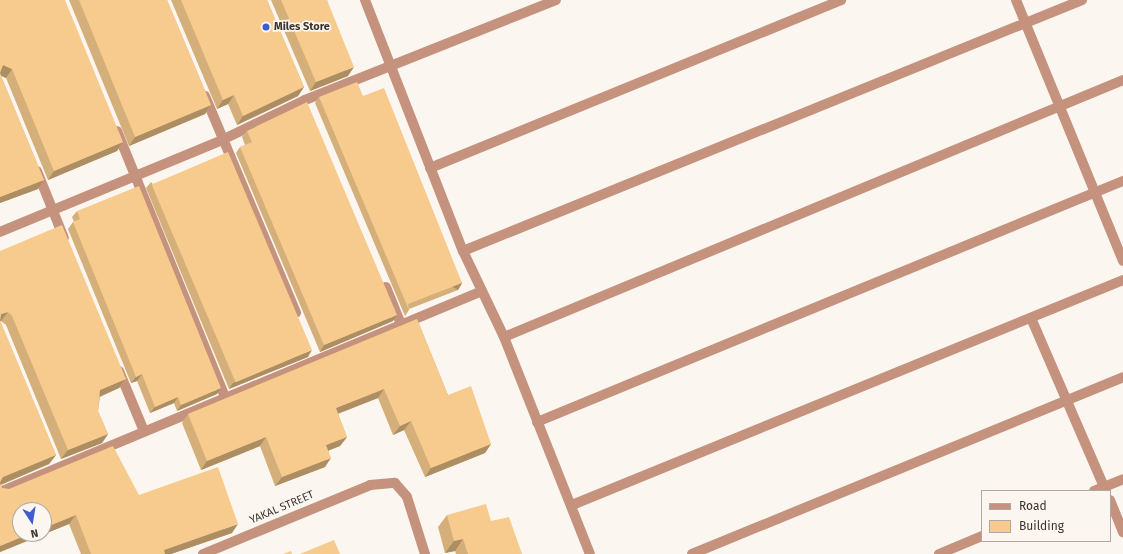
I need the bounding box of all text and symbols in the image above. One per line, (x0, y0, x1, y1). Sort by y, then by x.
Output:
place label: Miles Store (274, 20, 330, 34)
marker: Miles Store (261, 22, 271, 32)
street label: YAKAL STREET (248, 489, 316, 527)
legend (981, 490, 1111, 542)
text: Road (1019, 499, 1047, 513)
north arrow (12, 502, 52, 542)
text: Building (1019, 519, 1064, 533)
text: N (29, 526, 39, 540)

